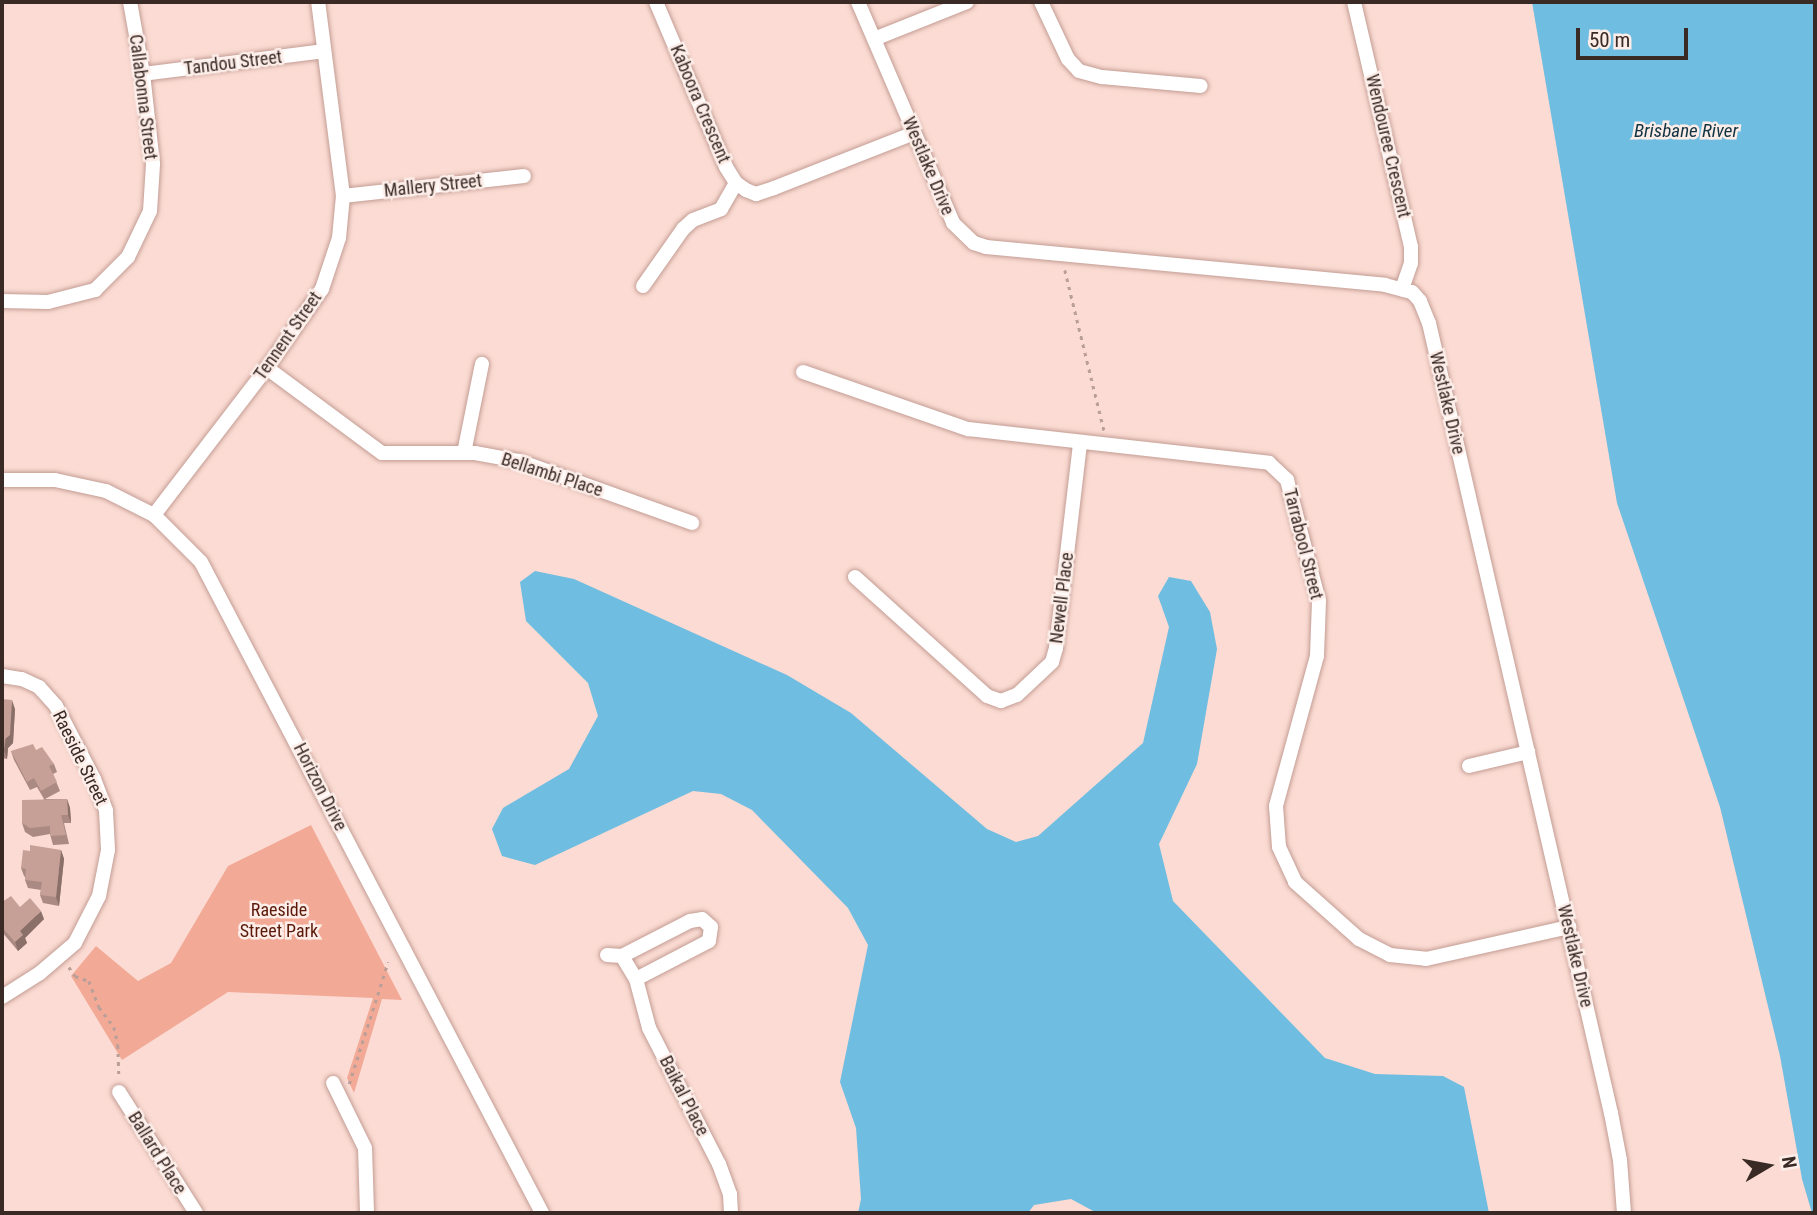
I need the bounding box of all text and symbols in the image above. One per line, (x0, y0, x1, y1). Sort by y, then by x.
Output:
scale bar (1579, 14, 1691, 58)
text: 50 m (1589, 28, 1630, 52)
street label: Callabonna Street (125, 33, 161, 161)
street label: Kaboora Crescent (665, 42, 735, 166)
street label: Tandou Street (183, 46, 283, 80)
street label: Wendouree Crescent (1361, 72, 1415, 220)
street label: Westlake Drive (898, 114, 958, 218)
water label: Brisbane River (1634, 120, 1738, 142)
street label: Mallery Street (383, 170, 483, 202)
street label: Tennent Street (250, 288, 326, 384)
street label: Westlake Drive (1425, 350, 1469, 456)
street label: Bellambi Place (499, 448, 605, 502)
street label: Tarrabool Street (1279, 486, 1327, 602)
street label: Newell Place (1046, 551, 1078, 645)
street label: Raeside Street (48, 707, 112, 809)
street label: Horizon Drive (289, 740, 351, 834)
park label: Raeside Street Park (240, 900, 318, 942)
street label: Westlake Drive (1553, 903, 1597, 1009)
street label: Baikal Place (655, 1052, 713, 1140)
street label: Ballard Place (123, 1108, 191, 1198)
north arrow (1733, 1131, 1803, 1201)
text: N (1777, 1155, 1802, 1170)

